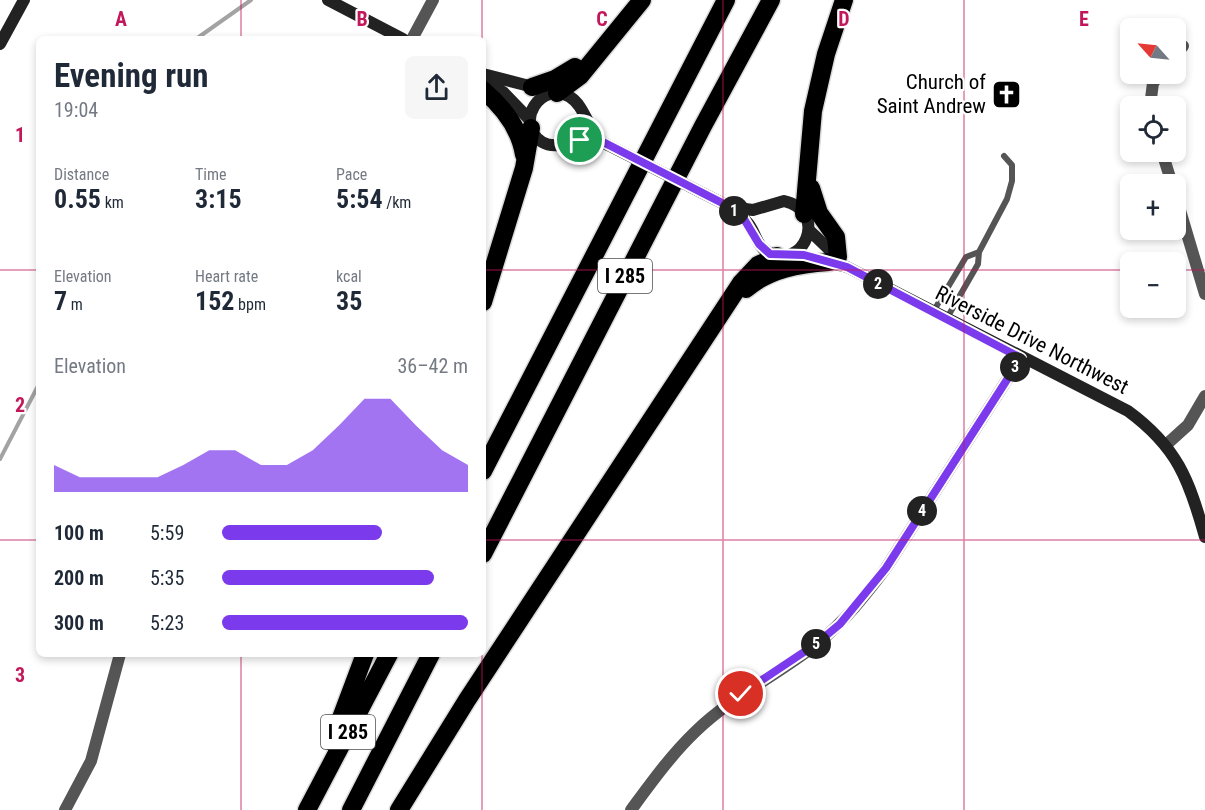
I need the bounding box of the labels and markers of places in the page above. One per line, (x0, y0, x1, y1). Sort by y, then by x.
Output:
place label: Church of Saint Andrew (877, 70, 986, 118)
church icon: Church of Saint Andrew (991, 78, 1023, 110)
pin (554, 114, 605, 165)
pin: 1 (719, 196, 749, 226)
pin: 2 (863, 269, 893, 299)
pin: 3 (1000, 352, 1030, 382)
pin: 4 (907, 496, 937, 526)
pin: 5 (801, 629, 831, 659)
pin (715, 668, 766, 719)

